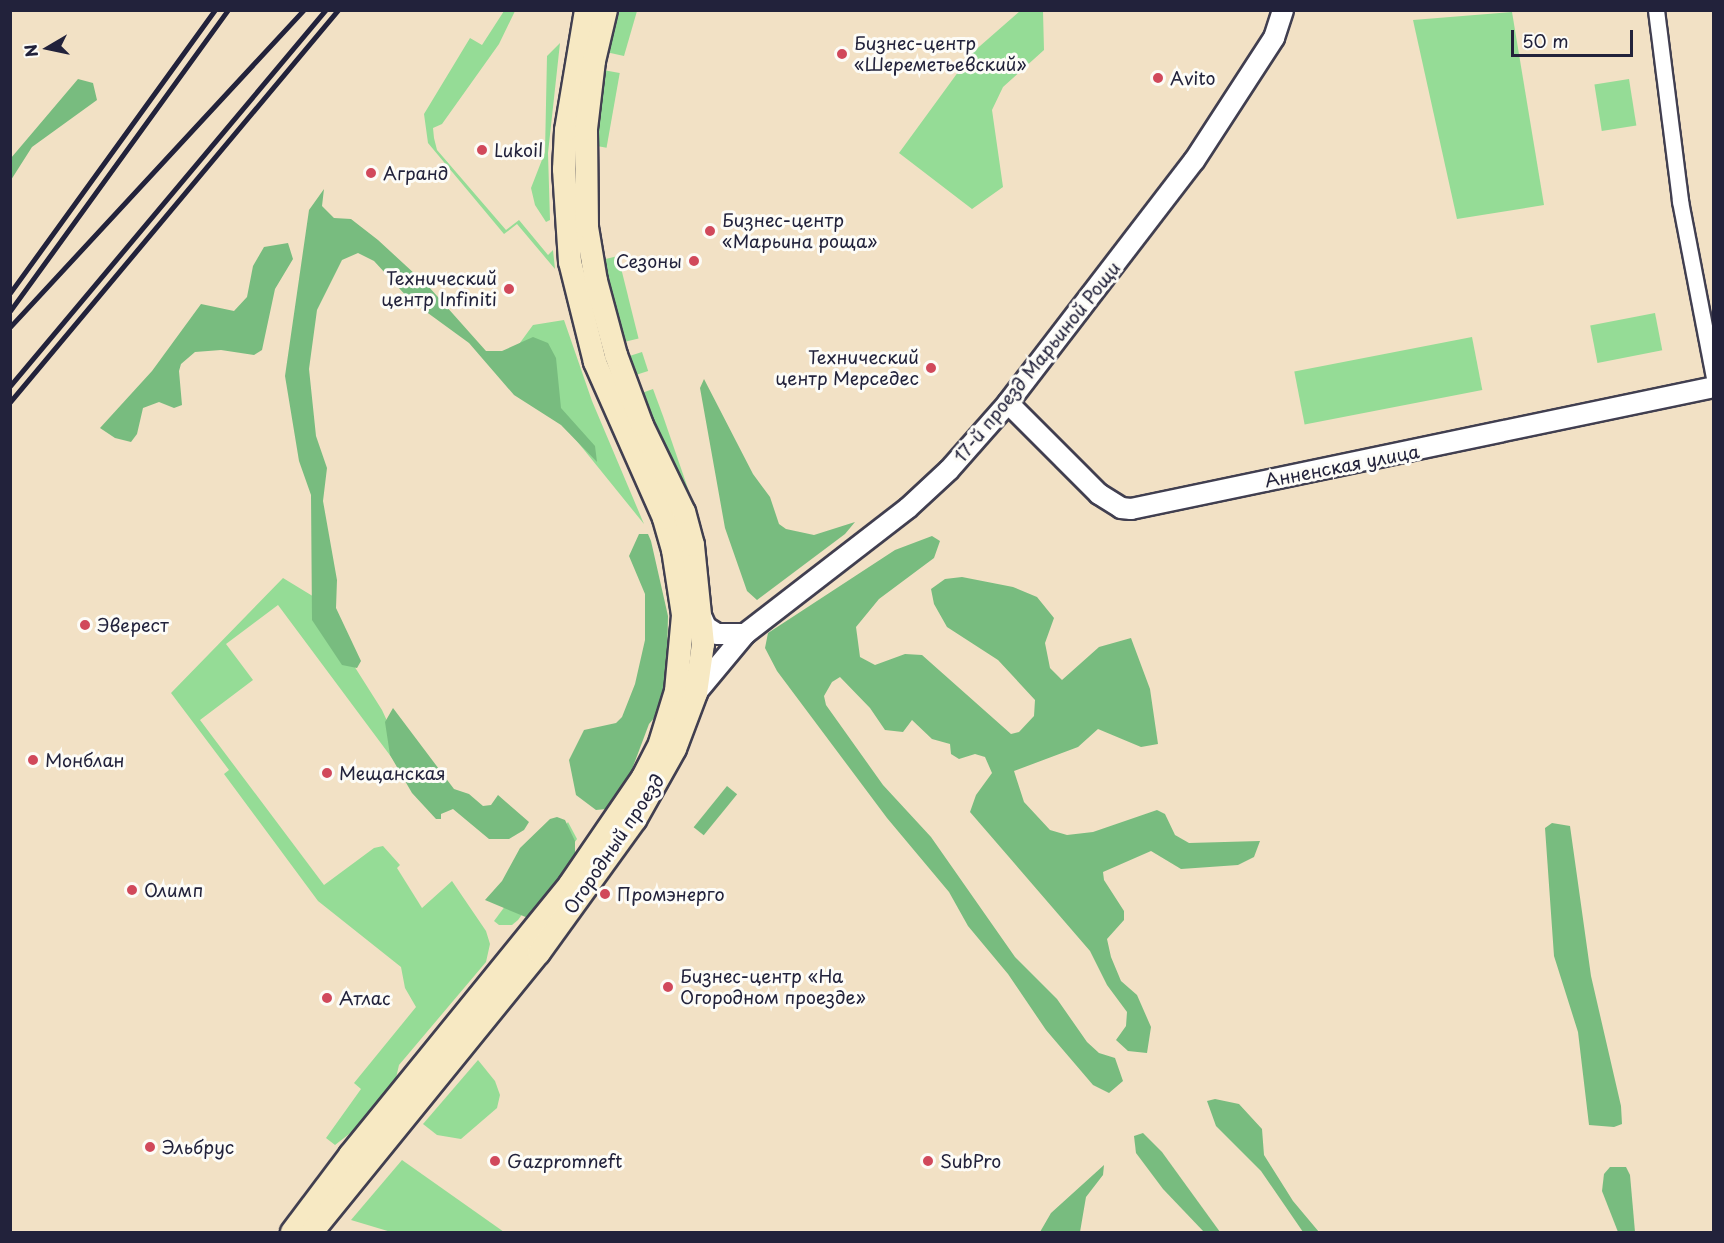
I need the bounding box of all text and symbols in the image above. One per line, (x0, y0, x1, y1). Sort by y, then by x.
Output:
north arrow (18, 18, 78, 78)
scale bar (1514, 18, 1636, 56)
text: 50 m (1522, 27, 1569, 54)
place label: Бизнес-центр «Шереметьевский» (854, 33, 1027, 76)
text: N (17, 43, 43, 59)
marker: Бизнес-центр «Шереметьевский» (835, 47, 849, 61)
place label: Avito (1170, 67, 1216, 89)
marker: Avito (1151, 71, 1165, 85)
place label: Lukoil (494, 139, 543, 161)
marker: Lukoil (475, 143, 489, 157)
place label: Агранд (383, 162, 448, 184)
marker: Агранд (364, 166, 378, 180)
place label: Бизнес-центр «Марьина роща» (722, 210, 879, 252)
marker: Бизнес-центр «Марьина роща» (703, 224, 717, 238)
place label: Сезоны (616, 250, 682, 272)
marker: Сезоны (687, 254, 701, 268)
street label: 17-й проезд Марьиной Рощи (949, 257, 1125, 467)
place label: Технический центр Infiniti (381, 268, 497, 310)
marker: Технический центр Infiniti (502, 282, 516, 296)
place label: Технический центр Мерседес (774, 347, 919, 389)
marker: Технический центр Мерседес (924, 361, 938, 375)
street label: Анненская улица (1262, 440, 1422, 492)
place label: Эверест (97, 614, 169, 636)
marker: Эверест (78, 618, 92, 632)
place label: Монблан (45, 749, 124, 771)
marker: Монблан (26, 753, 40, 767)
place label: Мещанская (339, 762, 446, 784)
marker: Мещанская (320, 766, 334, 780)
street label: Огородный проезд (559, 770, 669, 918)
place label: Олимп (144, 879, 203, 901)
marker: Олимп (125, 883, 139, 897)
place label: Промэнерго (617, 883, 725, 905)
marker: Промэнерго (598, 887, 612, 901)
place label: Бизнес-центр «На Огородном проезде» (680, 966, 866, 1008)
marker: Бизнес-центр «На Огородном проезде» (661, 980, 675, 994)
place label: Атлас (339, 987, 390, 1009)
marker: Атлас (320, 991, 334, 1005)
place label: Эльбрус (162, 1136, 234, 1158)
marker: Эльбрус (143, 1140, 157, 1154)
place label: Gazpromneft (507, 1150, 622, 1172)
place label: SubPro (940, 1150, 1001, 1172)
marker: Gazpromneft (488, 1154, 502, 1168)
marker: SubPro (921, 1154, 935, 1168)

